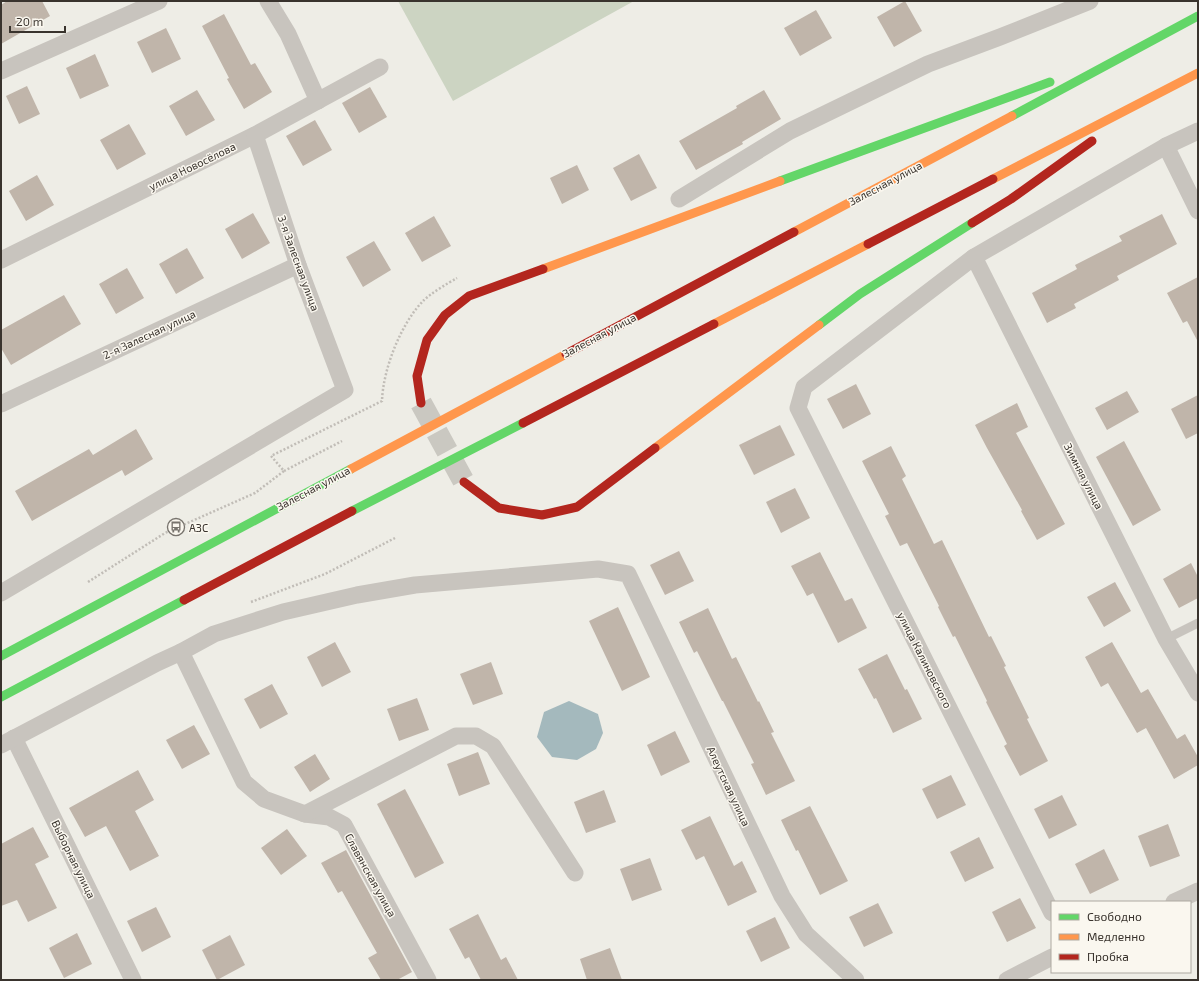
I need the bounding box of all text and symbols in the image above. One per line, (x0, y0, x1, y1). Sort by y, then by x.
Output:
scale bar (10, 8, 65, 34)
text: 20 m (16, 14, 43, 28)
street label: улица Новосёлова (146, 139, 238, 194)
street label: Залесная улица (846, 158, 924, 209)
street label: 3-я Залесная улица (275, 213, 322, 313)
street label: 2-я Залесная улица (101, 307, 198, 362)
street label: Залесная улица (560, 310, 638, 361)
street label: Зимняя улица (1061, 441, 1106, 512)
street label: Залесная улица (274, 463, 352, 514)
bus stop icon: АЗС (166, 517, 186, 537)
place label: АЗС (189, 521, 208, 534)
street label: улица Калиновского (894, 610, 955, 711)
street label: Алеутская улица (704, 744, 753, 828)
street label: Выборная улица (49, 818, 99, 901)
street label: Славянская улица (342, 831, 399, 920)
legend (1051, 901, 1191, 973)
text: Свободно (1087, 909, 1142, 923)
text: Медленно (1087, 929, 1145, 943)
text: Пробка (1087, 949, 1129, 963)

